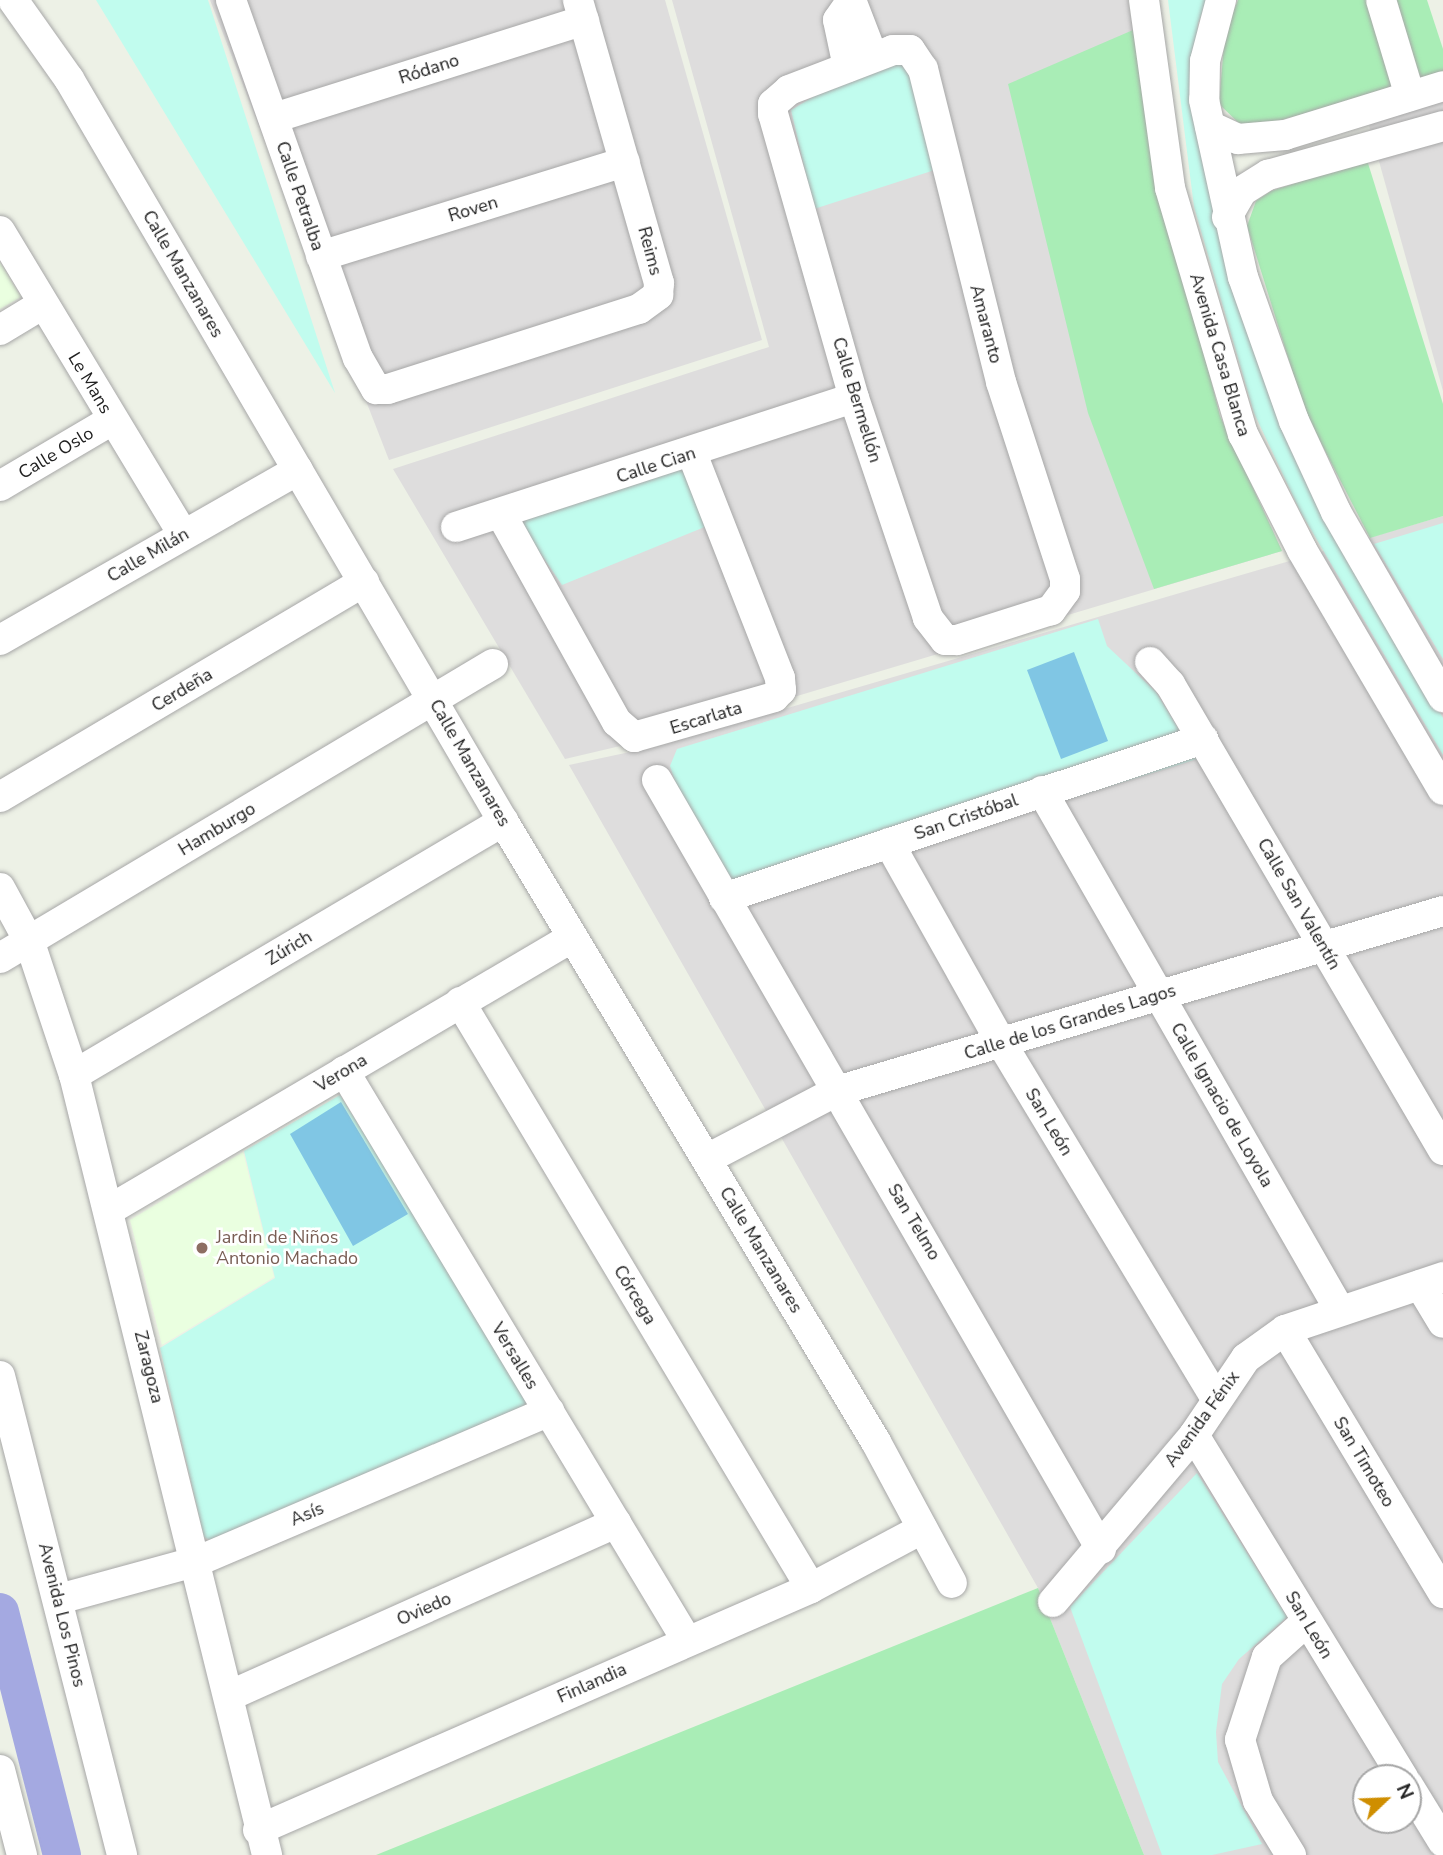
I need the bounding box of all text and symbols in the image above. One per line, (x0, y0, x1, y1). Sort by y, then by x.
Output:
street label: Ródano (396, 49, 462, 89)
street label: Calle Petralba (271, 138, 329, 254)
street label: Roven (446, 191, 500, 227)
street label: Calle Manzanares (138, 207, 228, 341)
street label: Reims (633, 224, 667, 278)
street label: Avenida Casa Blanca (1185, 271, 1255, 439)
street label: Amaranto (965, 282, 1007, 366)
street label: Calle Bermellón (828, 335, 886, 465)
street label: Le Mans (63, 348, 117, 418)
street label: Calle Oslo (15, 422, 97, 484)
street label: Calle Cian (614, 442, 698, 488)
street label: Calle Milán (103, 523, 193, 587)
street label: Cerdeña (148, 663, 216, 717)
street label: Calle Manzanares (425, 696, 515, 830)
street label: Escarlata (667, 697, 745, 739)
street label: San Cristóbal (911, 789, 1021, 845)
street label: Hamburgo (175, 798, 259, 860)
street label: Calle San Valentín (1253, 834, 1345, 974)
street label: Zúrich (262, 926, 316, 970)
street label: Calle de los Grandes Lagos (961, 979, 1179, 1065)
street label: Calle Ignacio de Loyola (1166, 1019, 1278, 1191)
street label: Verona (311, 1049, 371, 1097)
street label: San León (1020, 1084, 1078, 1160)
street label: San Telmo (883, 1180, 945, 1264)
street label: Calle Manzanares (715, 1183, 807, 1317)
place label: Jardin de Niños Antonio Machado (216, 1227, 358, 1270)
marker: Jardin de Niños Antonio Machado (194, 1240, 210, 1256)
street label: Córcega (609, 1261, 661, 1329)
street label: Versalles (487, 1319, 543, 1393)
street label: Zaragoza (130, 1328, 168, 1406)
street label: Avenida Fénix (1160, 1367, 1244, 1471)
street label: San Timoteo (1329, 1413, 1399, 1511)
street label: Asís (287, 1497, 327, 1531)
street label: Avenida Los Pinos (34, 1541, 90, 1689)
street label: Oviedo (393, 1587, 455, 1631)
street label: San León (1280, 1587, 1338, 1663)
street label: Finlandia (554, 1658, 630, 1708)
north arrow (1352, 1764, 1422, 1834)
text: N (1390, 1780, 1419, 1803)

